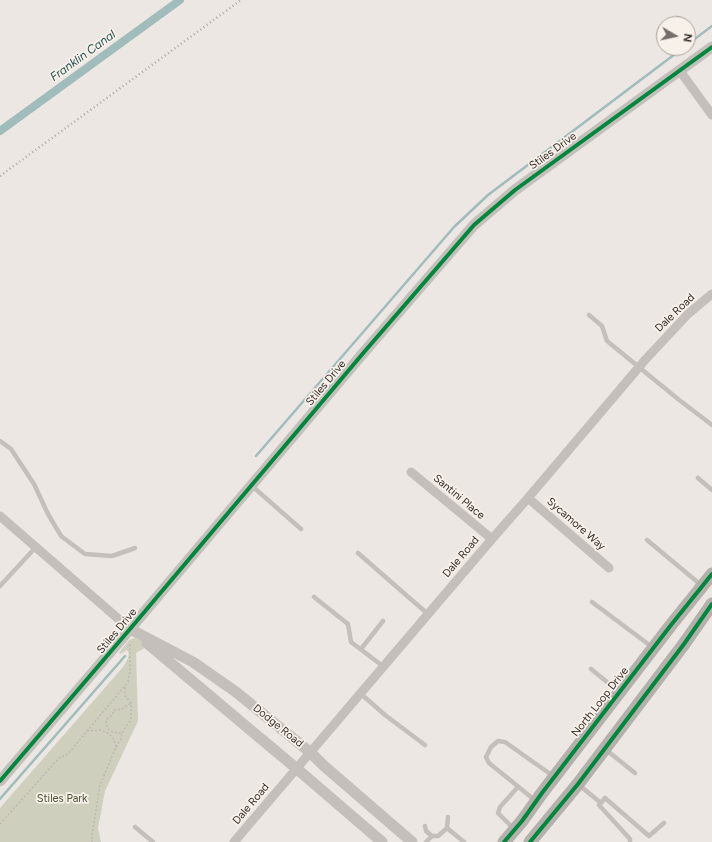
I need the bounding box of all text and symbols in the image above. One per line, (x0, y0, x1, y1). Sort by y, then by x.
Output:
north arrow (656, 16, 696, 56)
water label: Franklin Canal (48, 27, 118, 85)
text: N (680, 33, 694, 43)
street label: Stiles Drive (527, 129, 579, 173)
street label: Dale Road (653, 291, 697, 335)
street label: Stiles Drive (303, 358, 349, 408)
street label: Santini Place (431, 472, 487, 522)
street label: Sycamore Way (544, 495, 608, 553)
street label: Dale Road (440, 534, 482, 580)
street label: Stiles Drive (94, 606, 140, 656)
street label: North Loop Drive (569, 665, 631, 739)
street label: Dodge Road (250, 702, 306, 750)
street label: Dale Road (230, 781, 272, 827)
park label: Stiles Park (37, 792, 87, 806)

